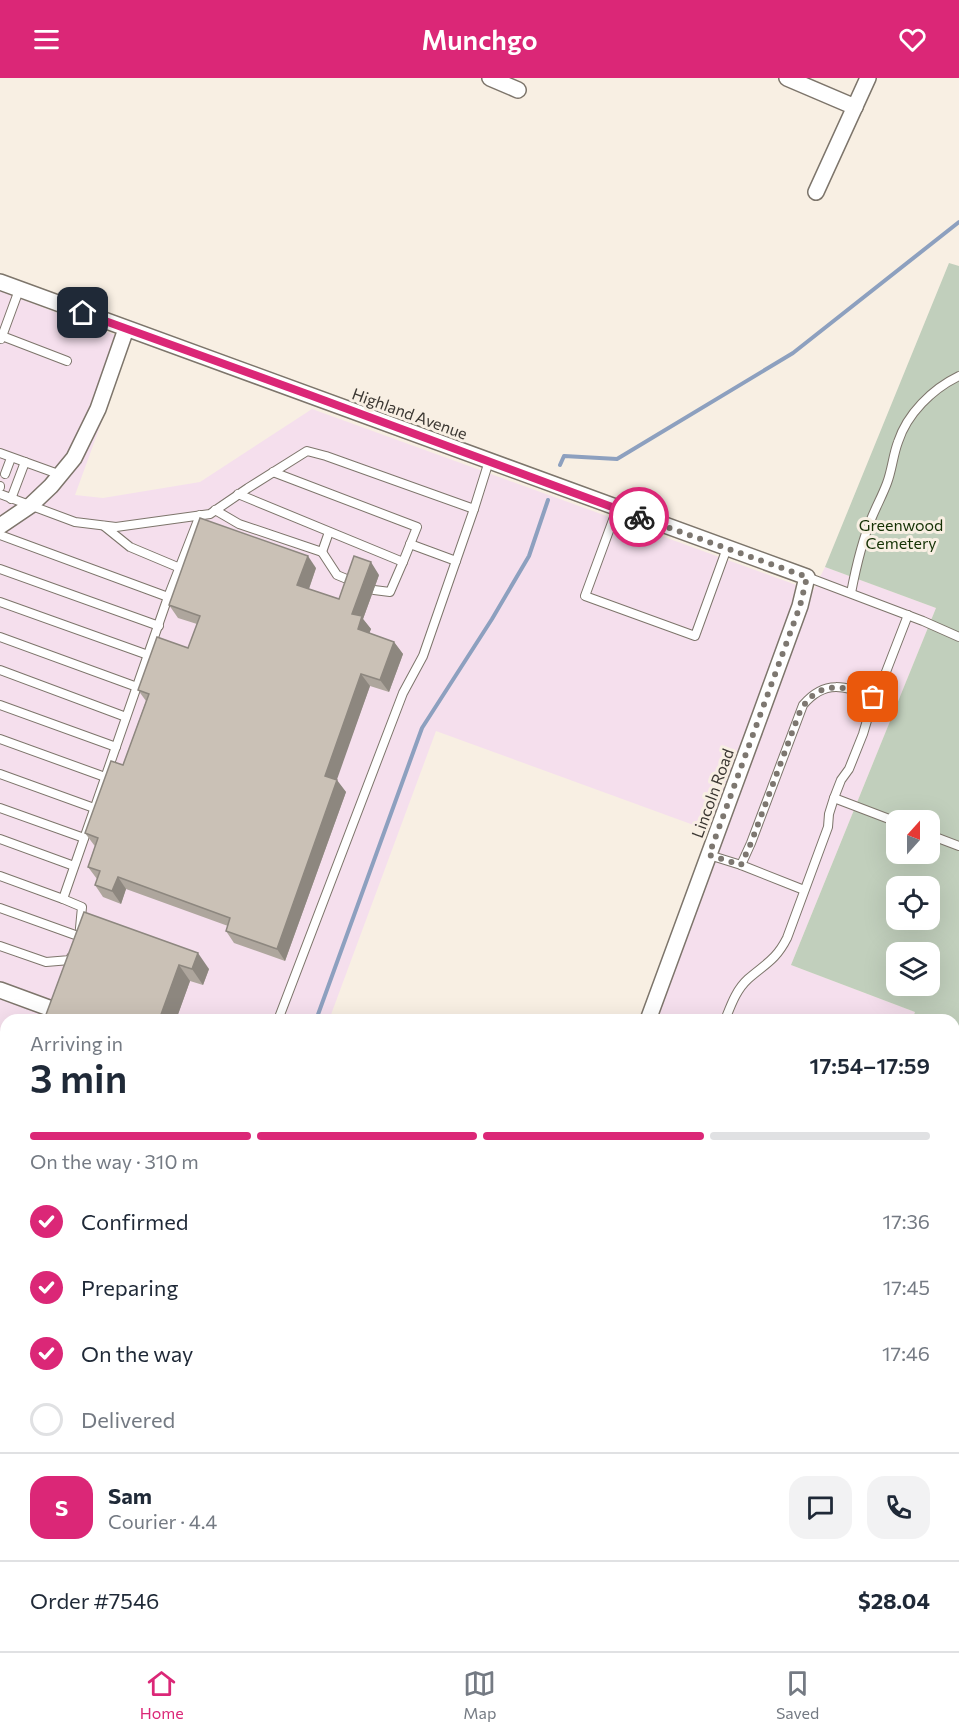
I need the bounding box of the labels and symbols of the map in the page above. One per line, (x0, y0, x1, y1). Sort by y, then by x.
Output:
pin (57, 287, 108, 338)
street label: Highland Avenue (350, 383, 470, 443)
courier (609, 487, 669, 547)
park label: Greenwood Cemetery (859, 515, 943, 552)
pin (847, 671, 898, 722)
street label: Lincoln Road (687, 746, 737, 840)
north arrow (886, 810, 940, 864)

